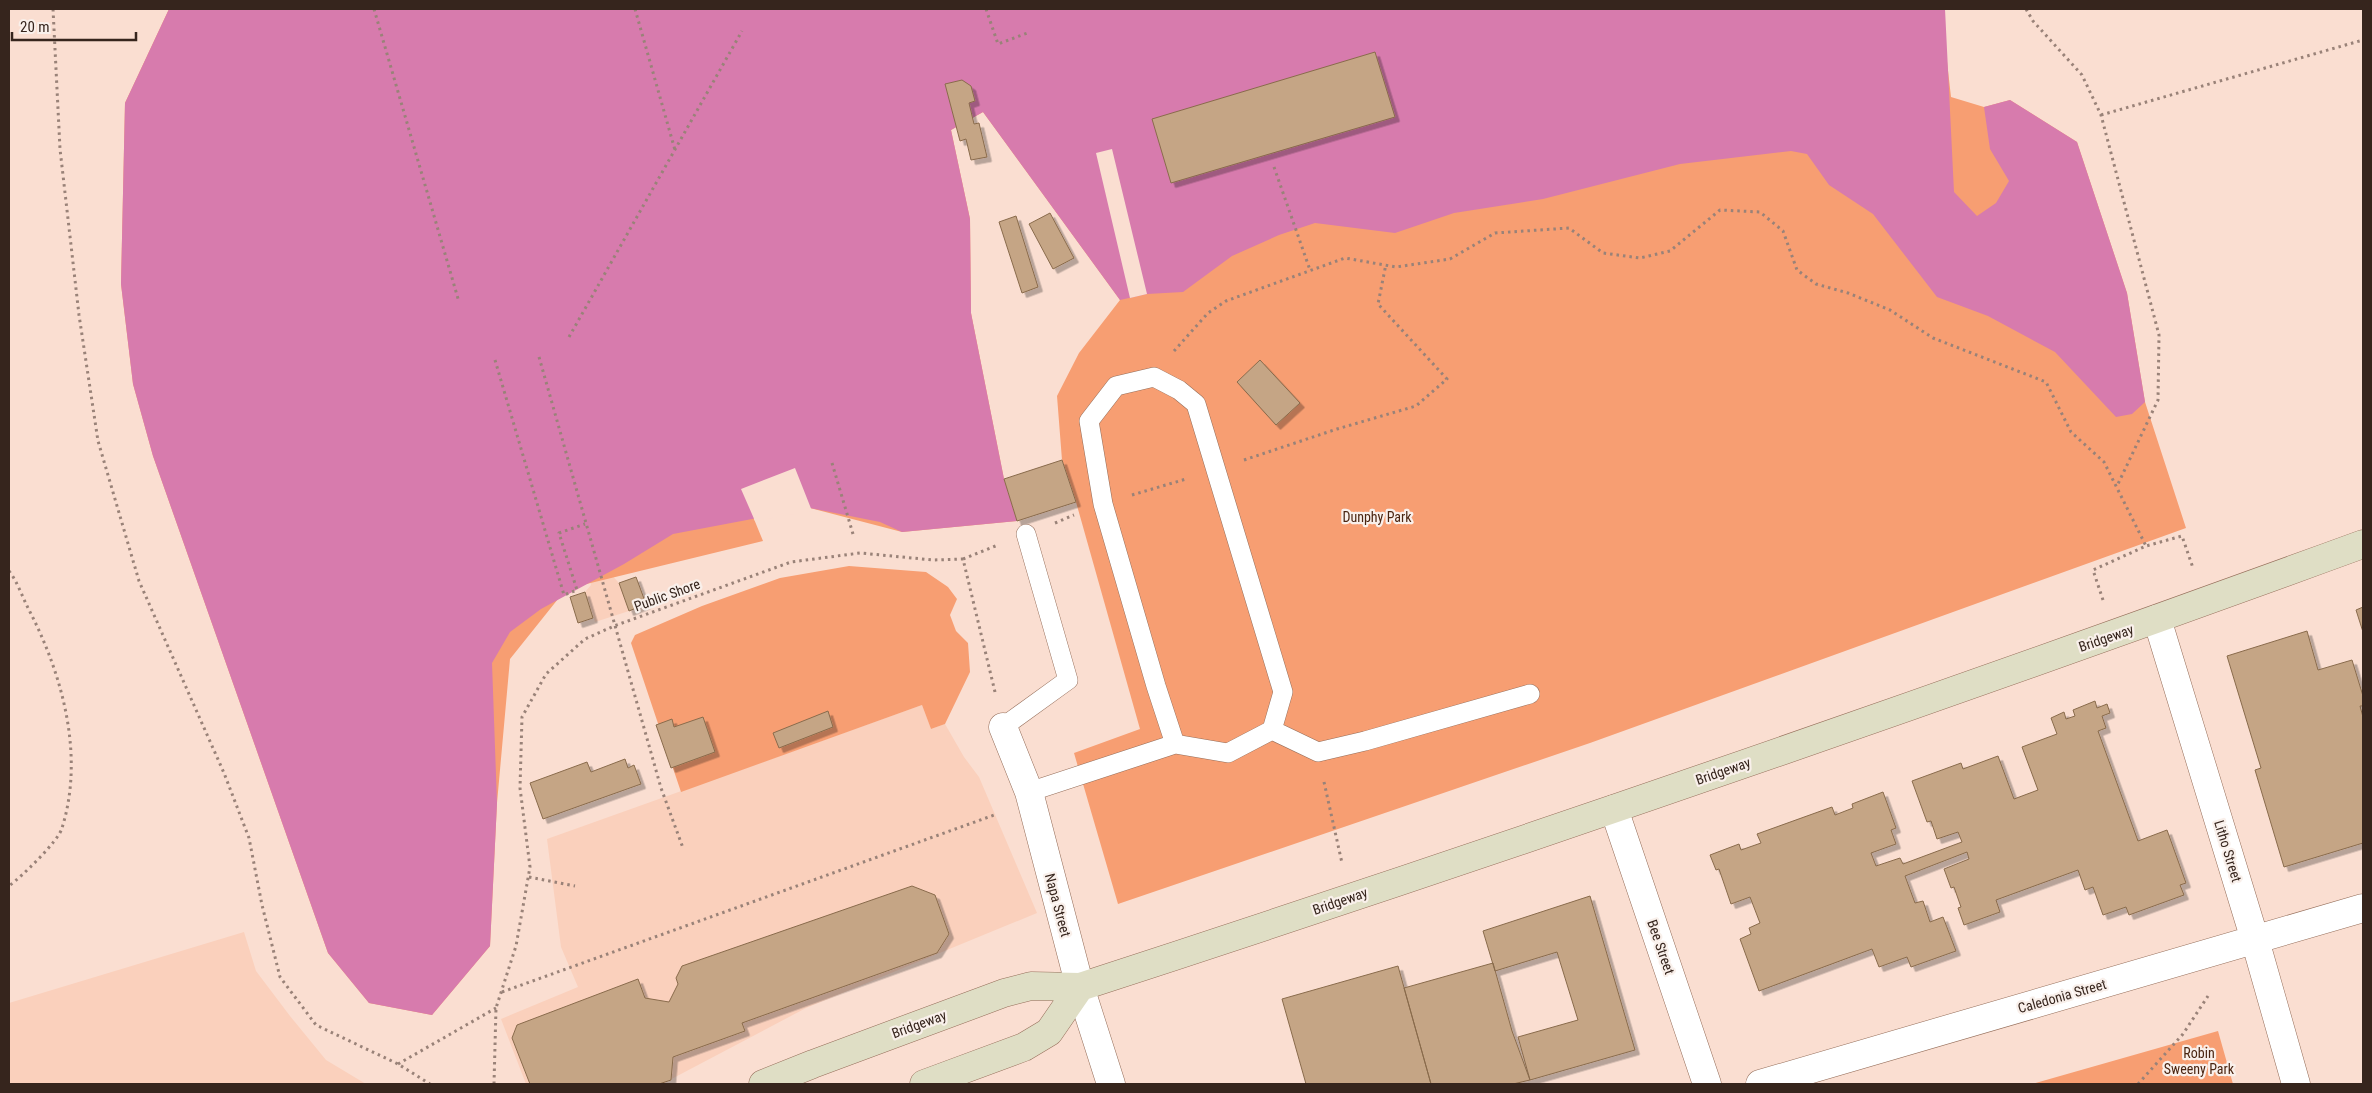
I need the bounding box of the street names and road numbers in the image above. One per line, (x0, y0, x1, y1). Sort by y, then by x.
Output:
street label: Public Shore (632, 575, 703, 614)
street label: Bridgeway (2076, 621, 2136, 655)
street label: Bridgeway (1693, 754, 1753, 788)
street label: Litho Street (2211, 818, 2245, 884)
street label: Napa Street (1042, 872, 1074, 938)
street label: Bridgeway (1310, 884, 1370, 918)
street label: Bee Street (1644, 918, 1678, 976)
street label: Caledonia Street (2016, 976, 2108, 1016)
street label: Bridgeway (889, 1007, 949, 1041)

